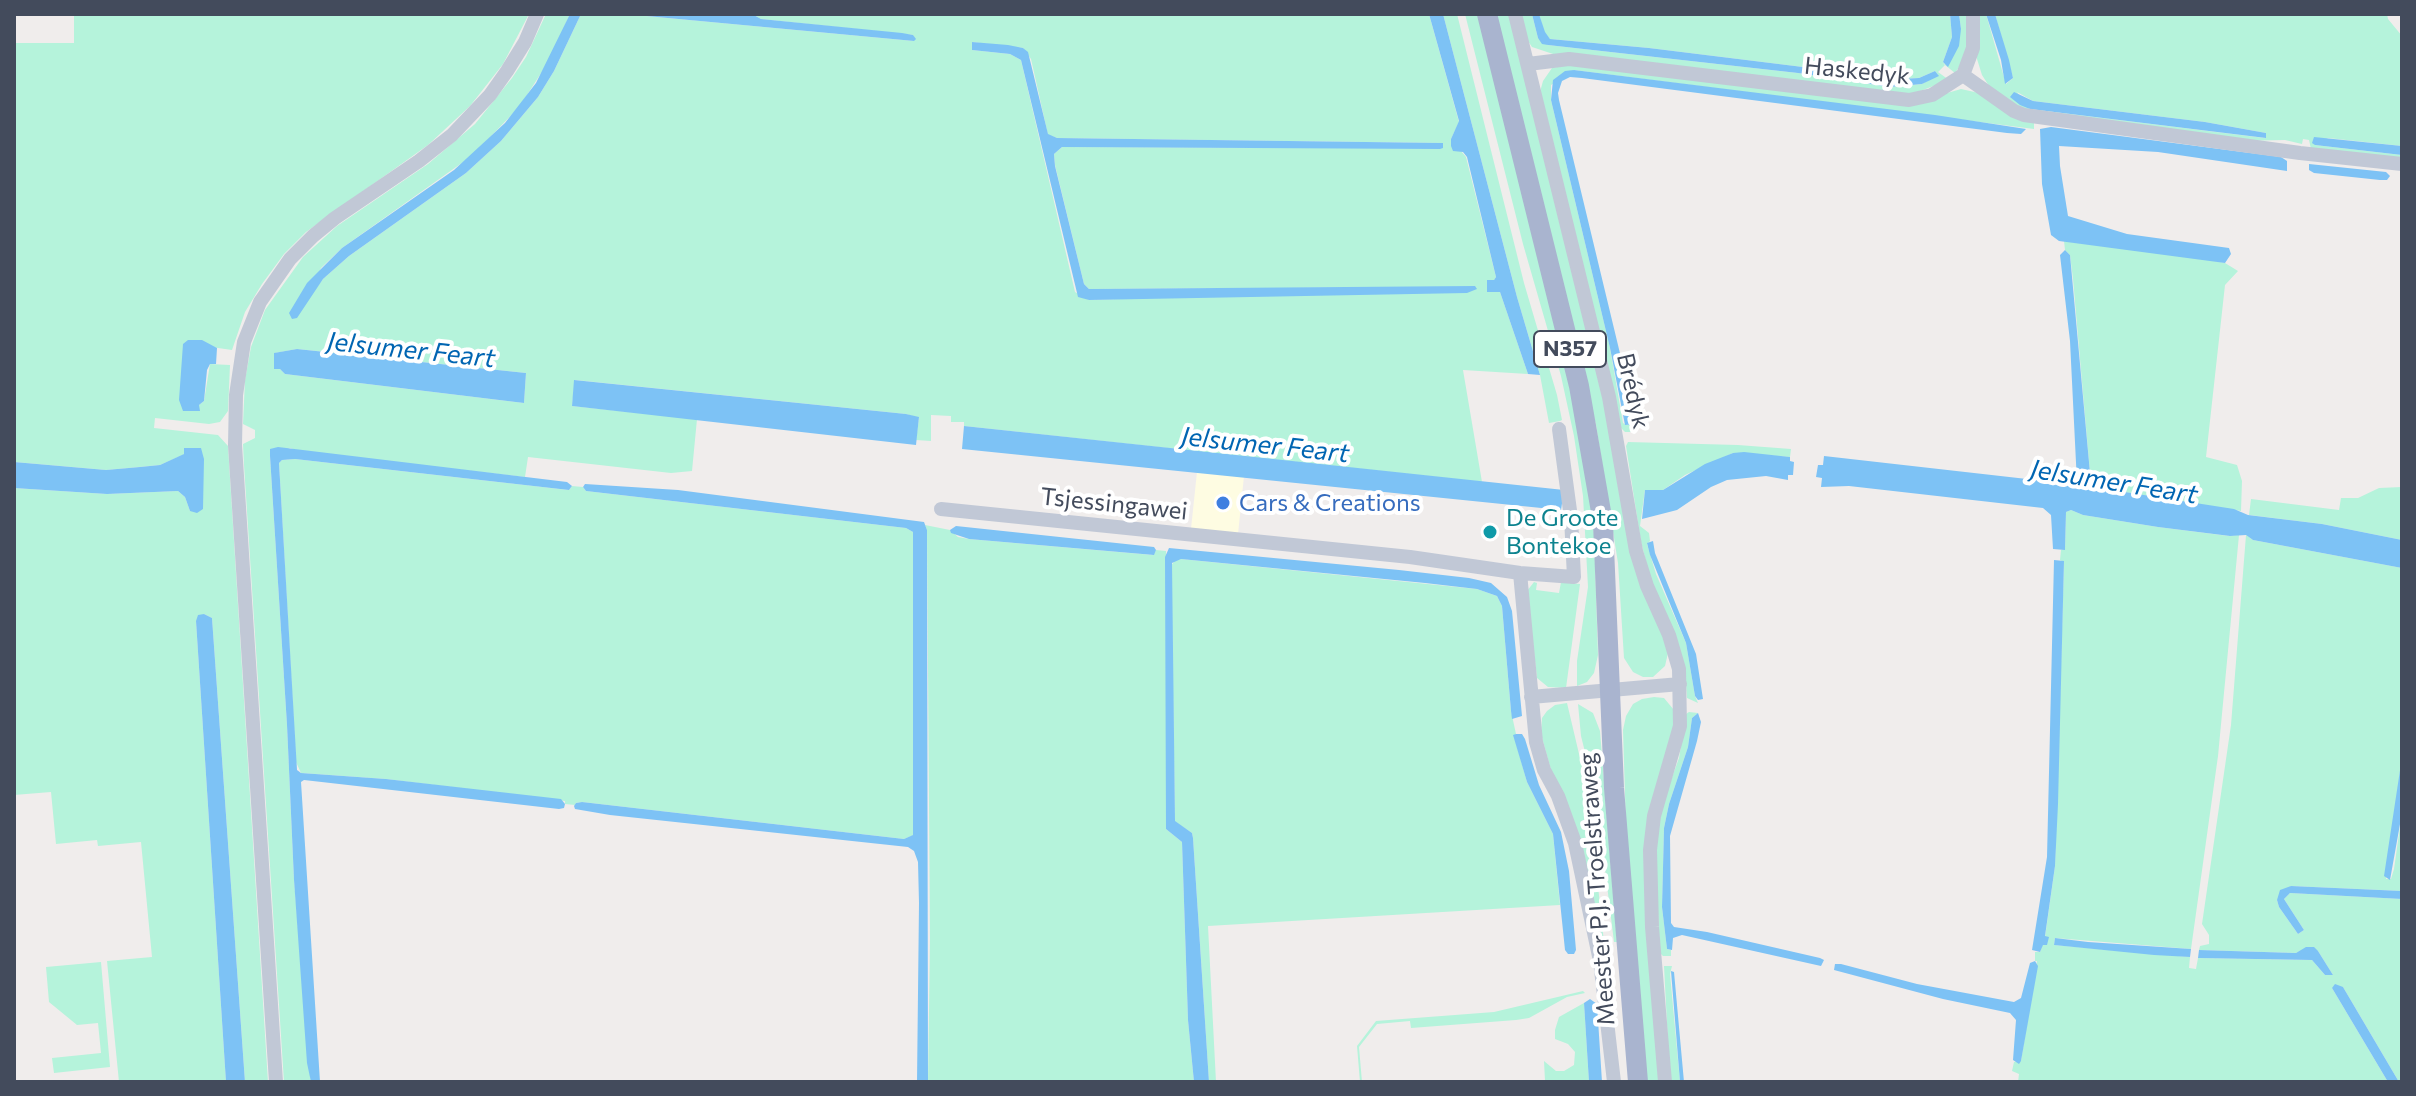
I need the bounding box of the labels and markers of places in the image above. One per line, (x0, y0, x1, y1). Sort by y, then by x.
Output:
place label: Cars & Creations (1239, 489, 1421, 517)
marker: Cars & Creations (1214, 494, 1232, 512)
place label: De Groote Bontekoe (1506, 504, 1619, 560)
marker: De Groote Bontekoe (1481, 523, 1499, 541)

